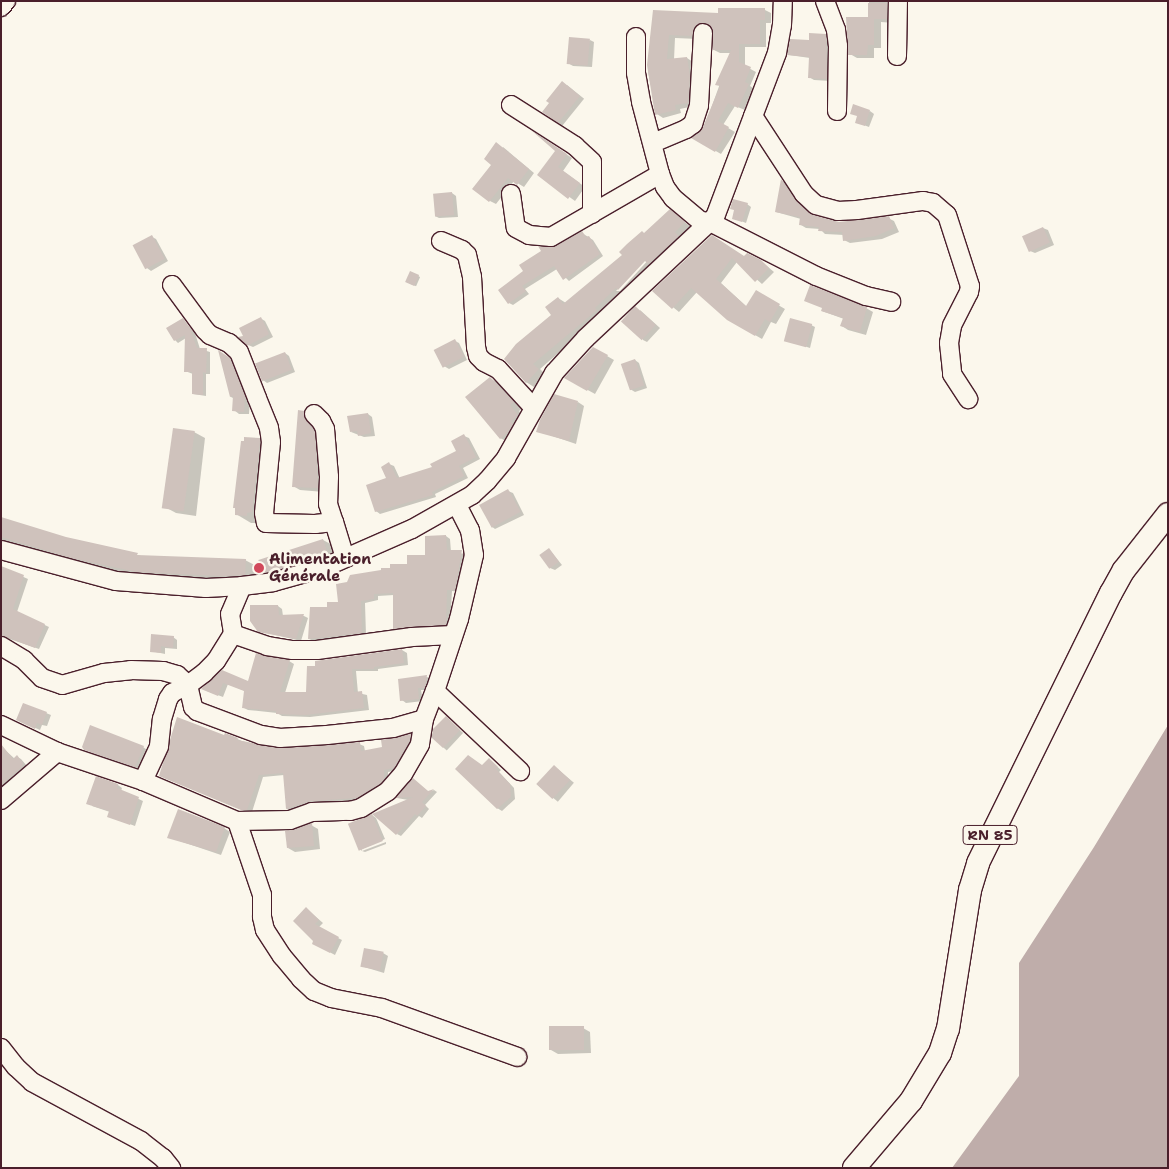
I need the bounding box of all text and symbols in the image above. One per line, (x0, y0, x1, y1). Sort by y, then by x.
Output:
place label: Alimentation Générale (269, 550, 371, 585)
marker: Alimentation Générale (253, 562, 265, 574)
road number: RN 85 (962, 824, 1018, 846)

